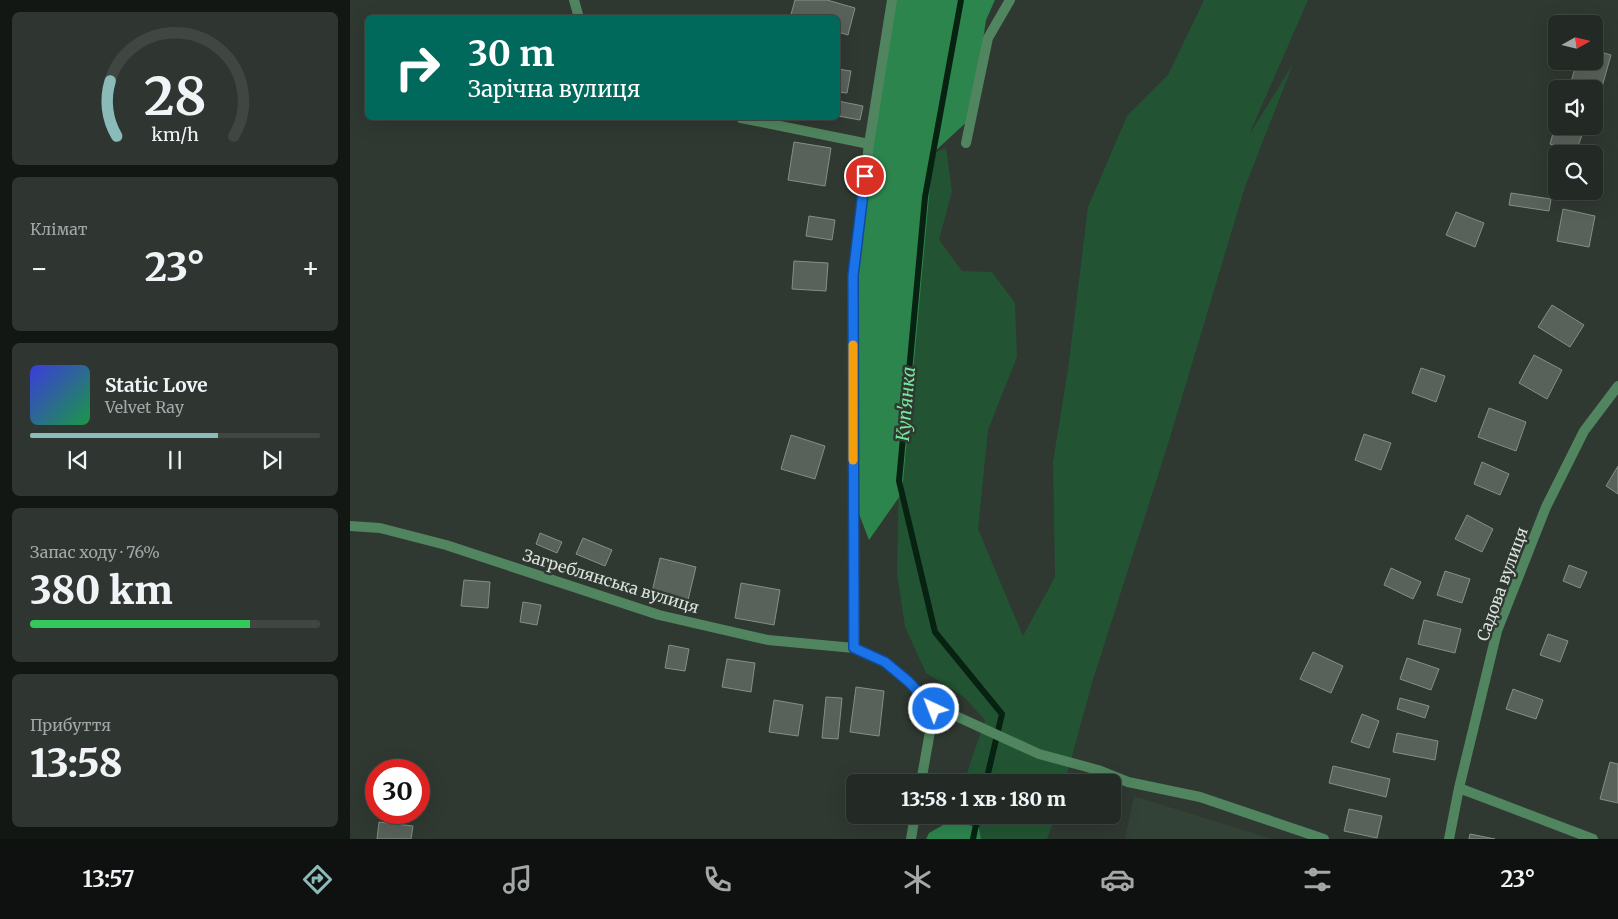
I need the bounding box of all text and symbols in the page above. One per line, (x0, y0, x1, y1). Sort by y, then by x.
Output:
north arrow (1548, 15, 1602, 70)
map controls (1548, 15, 1603, 200)
text: 30 m (468, 32, 554, 76)
icon: right (385, 35, 450, 100)
text: 28 (144, 64, 206, 129)
text: Зарічна вулиця (468, 75, 640, 103)
button: sound (1548, 80, 1603, 135)
text: km/h (151, 123, 199, 146)
button: search (1548, 145, 1603, 200)
pin (844, 155, 886, 197)
icon: arrive (851, 162, 879, 190)
text: Клімат (30, 219, 87, 239)
text: 23° (145, 244, 205, 291)
text: − (30, 250, 49, 286)
text: + (301, 250, 320, 286)
water label: Куп'янка (891, 366, 920, 442)
text: Static Love (105, 373, 208, 397)
text: Velvet Ray (105, 397, 184, 417)
icon: previous (64, 446, 92, 474)
icon: pause (161, 446, 189, 474)
icon: next (258, 446, 286, 474)
street label: Садова вулиця (1472, 524, 1532, 644)
text: Запас ходу · 76% (30, 542, 160, 562)
street label: Загреблянська вулиця (521, 545, 701, 617)
text: 380 km (30, 567, 173, 614)
position arrow (907, 682, 959, 734)
text: Прибуття (30, 715, 111, 735)
text: 13:58 (30, 740, 123, 787)
speed limit sign: 30 (365, 759, 430, 824)
text: 13:58 · 1 хв · 180 m (901, 787, 1066, 811)
icon: directions (300, 862, 335, 897)
icon: music (500, 862, 535, 897)
icon: phone (700, 862, 735, 897)
icon: climate (900, 862, 935, 897)
icon: car (1100, 862, 1135, 897)
icon: filters (1300, 862, 1335, 897)
text: 13:57 (83, 865, 134, 893)
text: 23° (1500, 865, 1535, 893)

